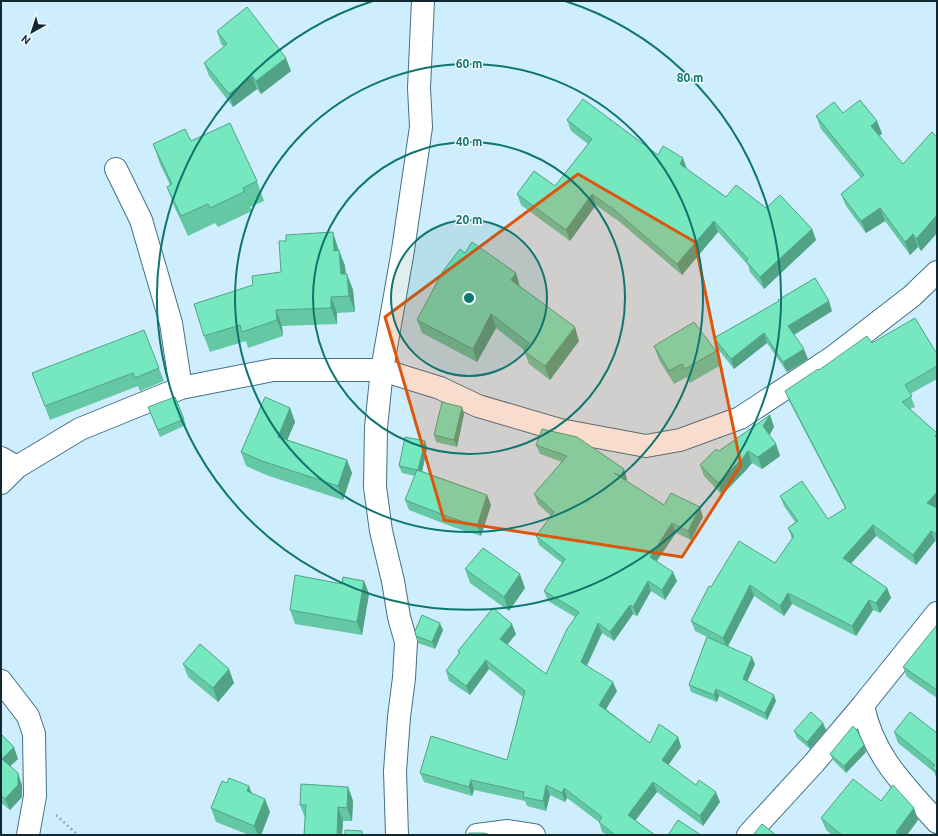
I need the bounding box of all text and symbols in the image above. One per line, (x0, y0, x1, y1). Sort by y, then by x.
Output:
north arrow (12, 12, 52, 52)
text: N (19, 33, 33, 47)
text: 60 m (456, 57, 482, 70)
text: 80 m (677, 71, 703, 84)
text: 40 m (456, 135, 482, 148)
text: 20 m (456, 213, 482, 226)
centre of rings (462, 291, 476, 305)

